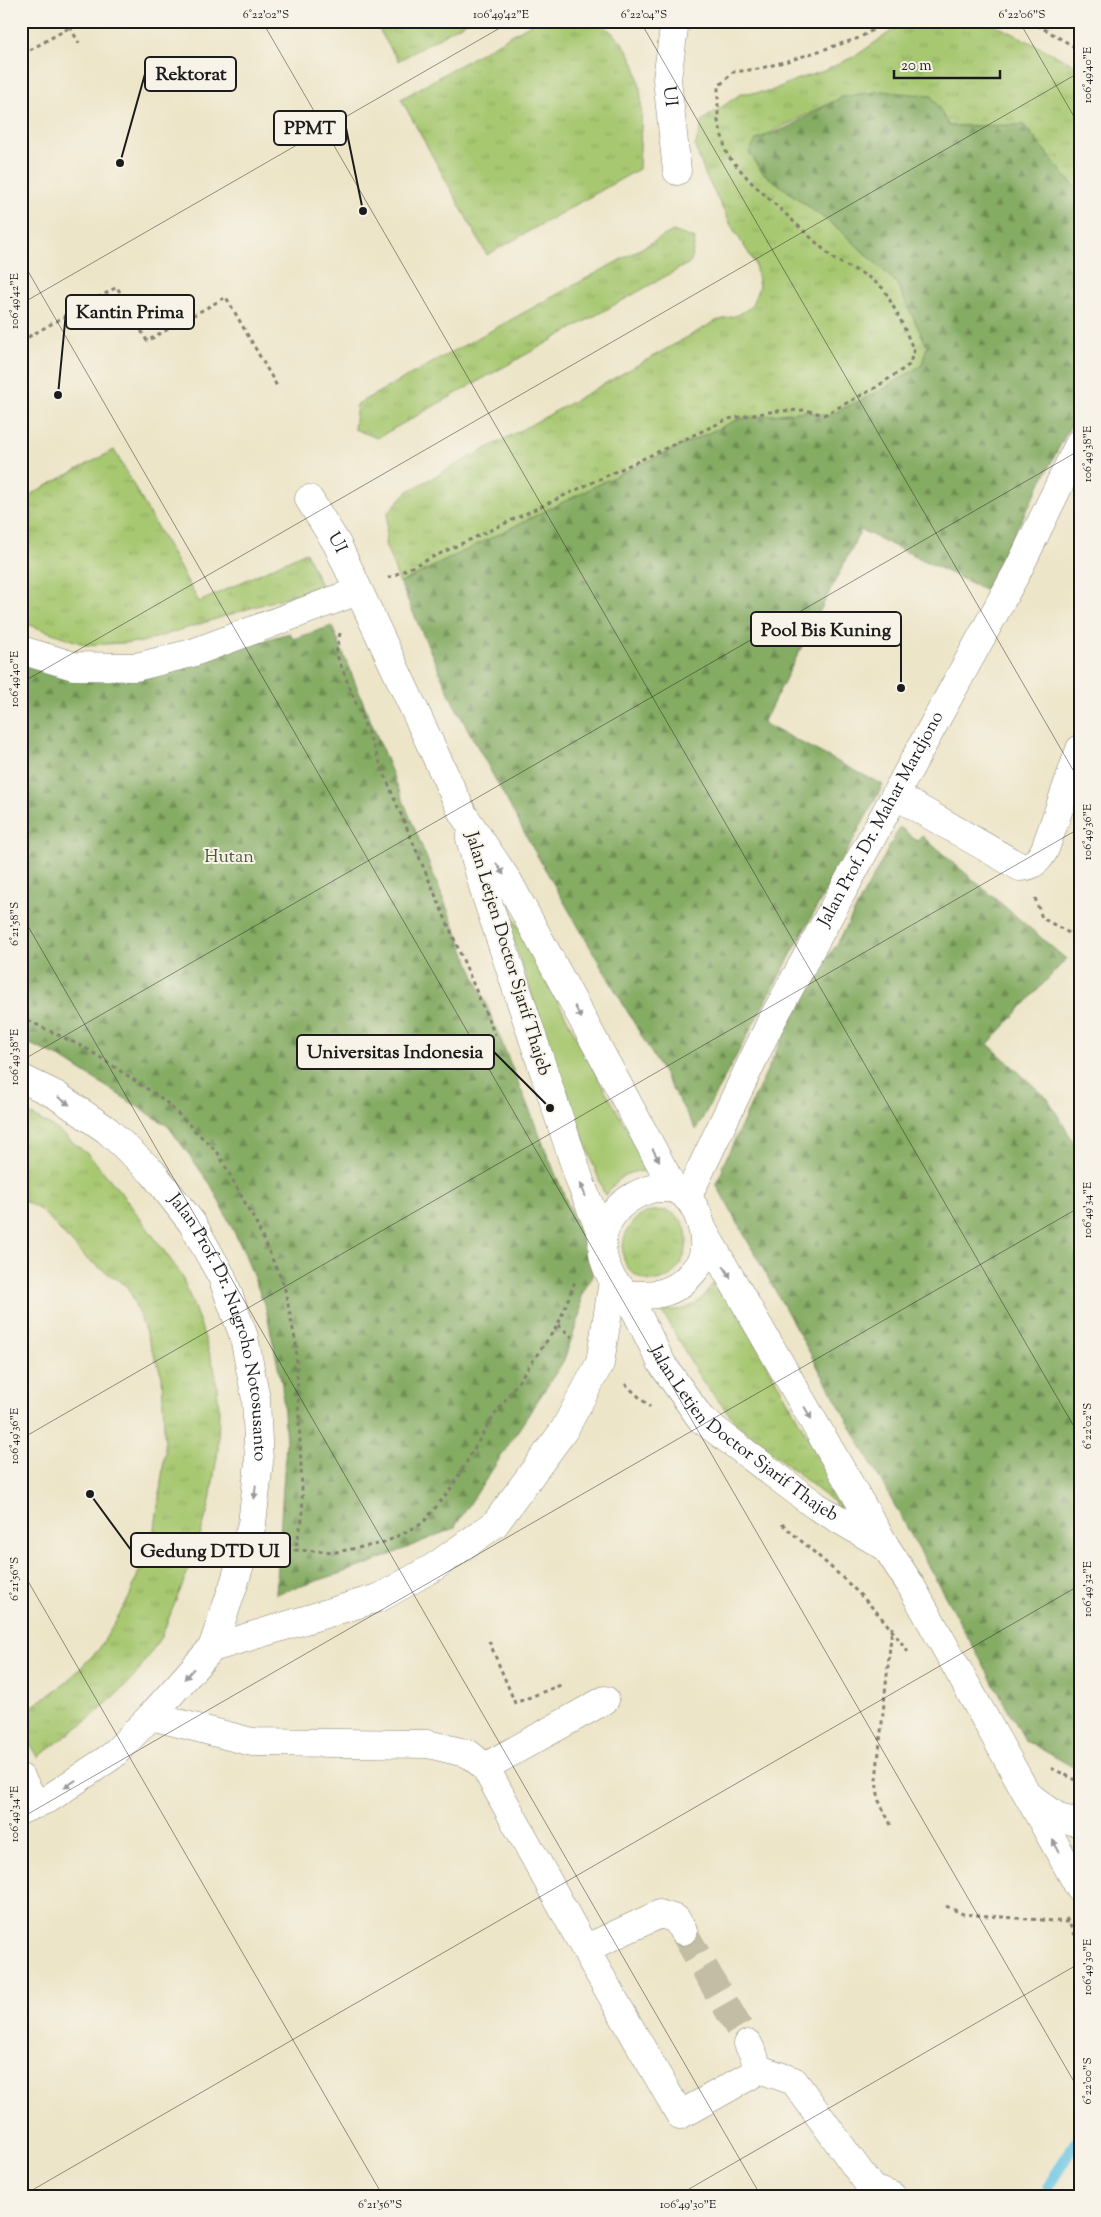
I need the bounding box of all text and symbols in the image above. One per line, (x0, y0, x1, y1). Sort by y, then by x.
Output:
text: 6°22'02"S (243, 6, 289, 24)
text: 106°49'42"E (473, 6, 530, 24)
text: 6°22'04"S (621, 6, 667, 24)
text: 6°22'06"S (998, 6, 1046, 24)
text: 106°49'40"E (1079, 46, 1097, 103)
scale bar (894, 48, 1000, 80)
text: 20 m (901, 56, 932, 77)
callout: Rektorat (145, 57, 236, 91)
text: Rektorat (155, 62, 227, 89)
street label: UI (655, 85, 683, 108)
callout: PPMT (274, 111, 346, 145)
text: PPMT (284, 116, 337, 143)
text: 106°49'42"E (6, 272, 24, 329)
callout: Kantin Prima (66, 295, 194, 329)
text: Kantin Prima (76, 300, 184, 327)
text: 106°49'38"E (1079, 425, 1097, 482)
street label: UI (320, 528, 353, 558)
callout: Pool Bis Kuning (751, 612, 901, 646)
text: Pool Bis Kuning (761, 618, 892, 645)
text: 106°49'40"E (6, 650, 24, 707)
street label: Jalan Prof. Dr. Mahar Mardjono (812, 707, 951, 933)
text: 106°49'36"E (1079, 803, 1097, 860)
street label: Jalan Letjen Doctor Sjarif Thajeb (457, 828, 557, 1079)
park label: Hutan (204, 845, 254, 871)
one-way arrow (495, 863, 505, 876)
text: 6°21'58"S (6, 902, 24, 946)
one-way arrow (574, 1005, 582, 1019)
text: 106°49'38"E (6, 1028, 24, 1085)
callout: Universitas Indonesia (297, 1035, 494, 1069)
text: Universitas Indonesia (307, 1040, 484, 1067)
one-way arrow (58, 1096, 71, 1106)
one-way arrow (651, 1148, 660, 1161)
text: 106°49'34"E (1079, 1181, 1097, 1238)
one-way arrow (579, 1183, 587, 1197)
street label: Jalan Prof. Dr. Nugroho Notosusanto (161, 1188, 272, 1462)
one-way arrow (723, 1266, 732, 1279)
street label: Jalan Letjen Doctor Sjarif Thajeb (642, 1341, 843, 1529)
text: 6°22'02"S (1079, 1403, 1097, 1449)
text: 106°49'36"E (6, 1407, 24, 1464)
one-way arrow (804, 1407, 813, 1420)
one-way arrow (251, 1484, 259, 1500)
callout: Gedung DTD UI (131, 1533, 290, 1567)
text: Gedung DTD UI (140, 1539, 280, 1566)
text: 6°21'56"S (6, 1557, 24, 1601)
text: 106°49'32"E (1079, 1560, 1097, 1617)
one-way arrow (183, 1667, 194, 1680)
one-way arrow (64, 1779, 77, 1789)
text: 106°49'34"E (6, 1785, 24, 1842)
one-way arrow (1052, 1839, 1060, 1854)
text: 106°49'30"E (1079, 1938, 1097, 1995)
text: 6°22'00"S (1079, 2057, 1097, 2105)
text: 6°21'56"S (358, 2196, 402, 2214)
text: 106°49'30"E (660, 2196, 717, 2214)

